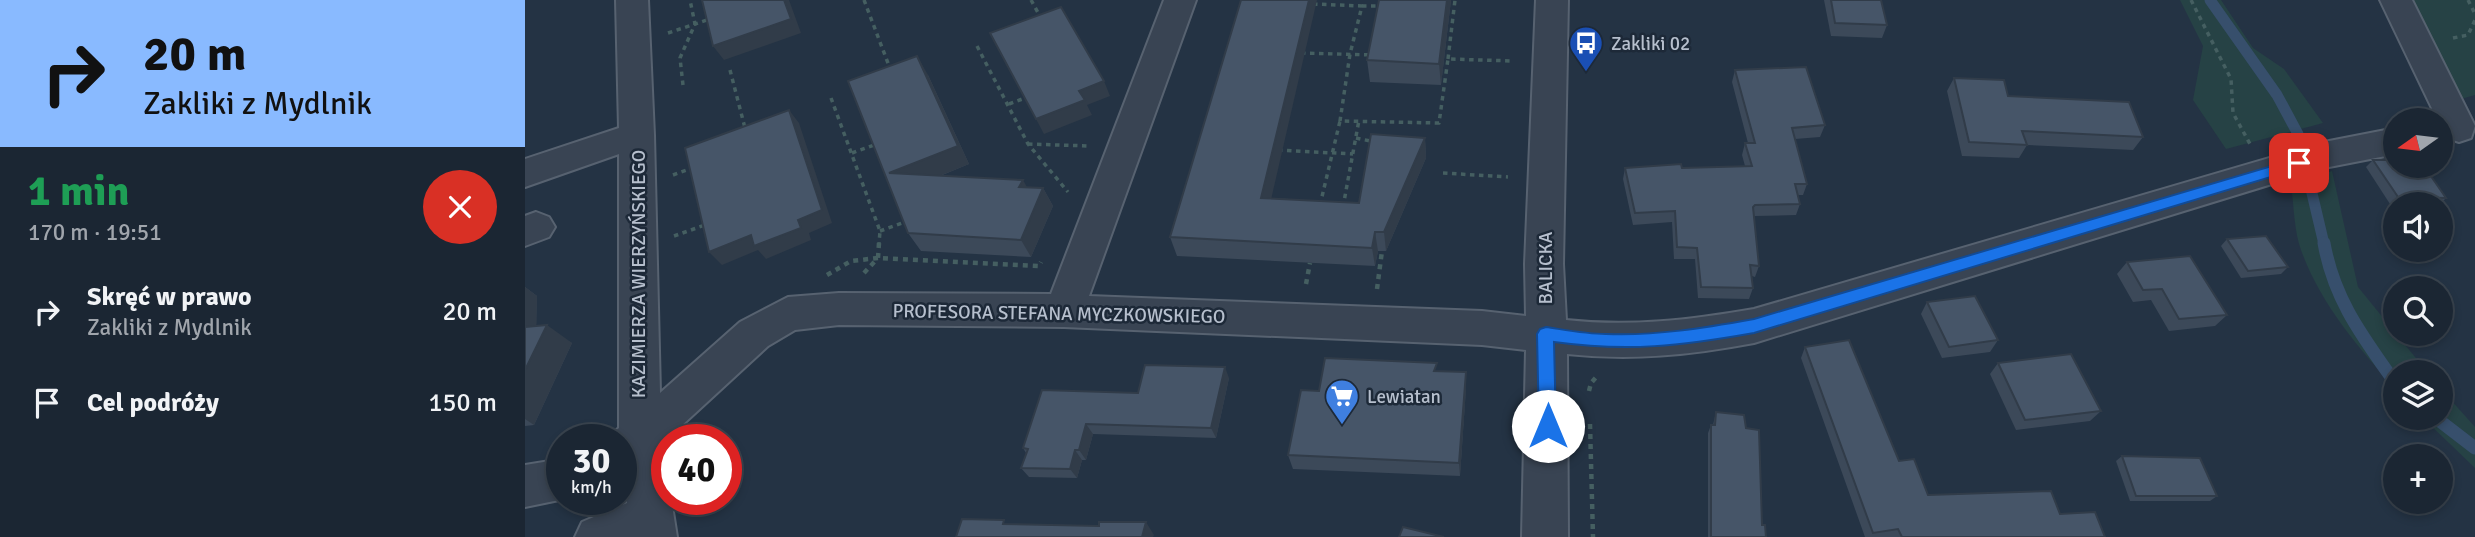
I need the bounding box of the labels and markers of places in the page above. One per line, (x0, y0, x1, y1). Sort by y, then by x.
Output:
bus stop icon: Zakliki 02 (1567, 24, 1605, 73)
place label: Zakliki 02 (1611, 32, 1690, 56)
pin (2269, 133, 2329, 193)
supermarket icon: Lewiatan (1323, 377, 1361, 426)
place label: Lewiatan (1367, 385, 1441, 409)

